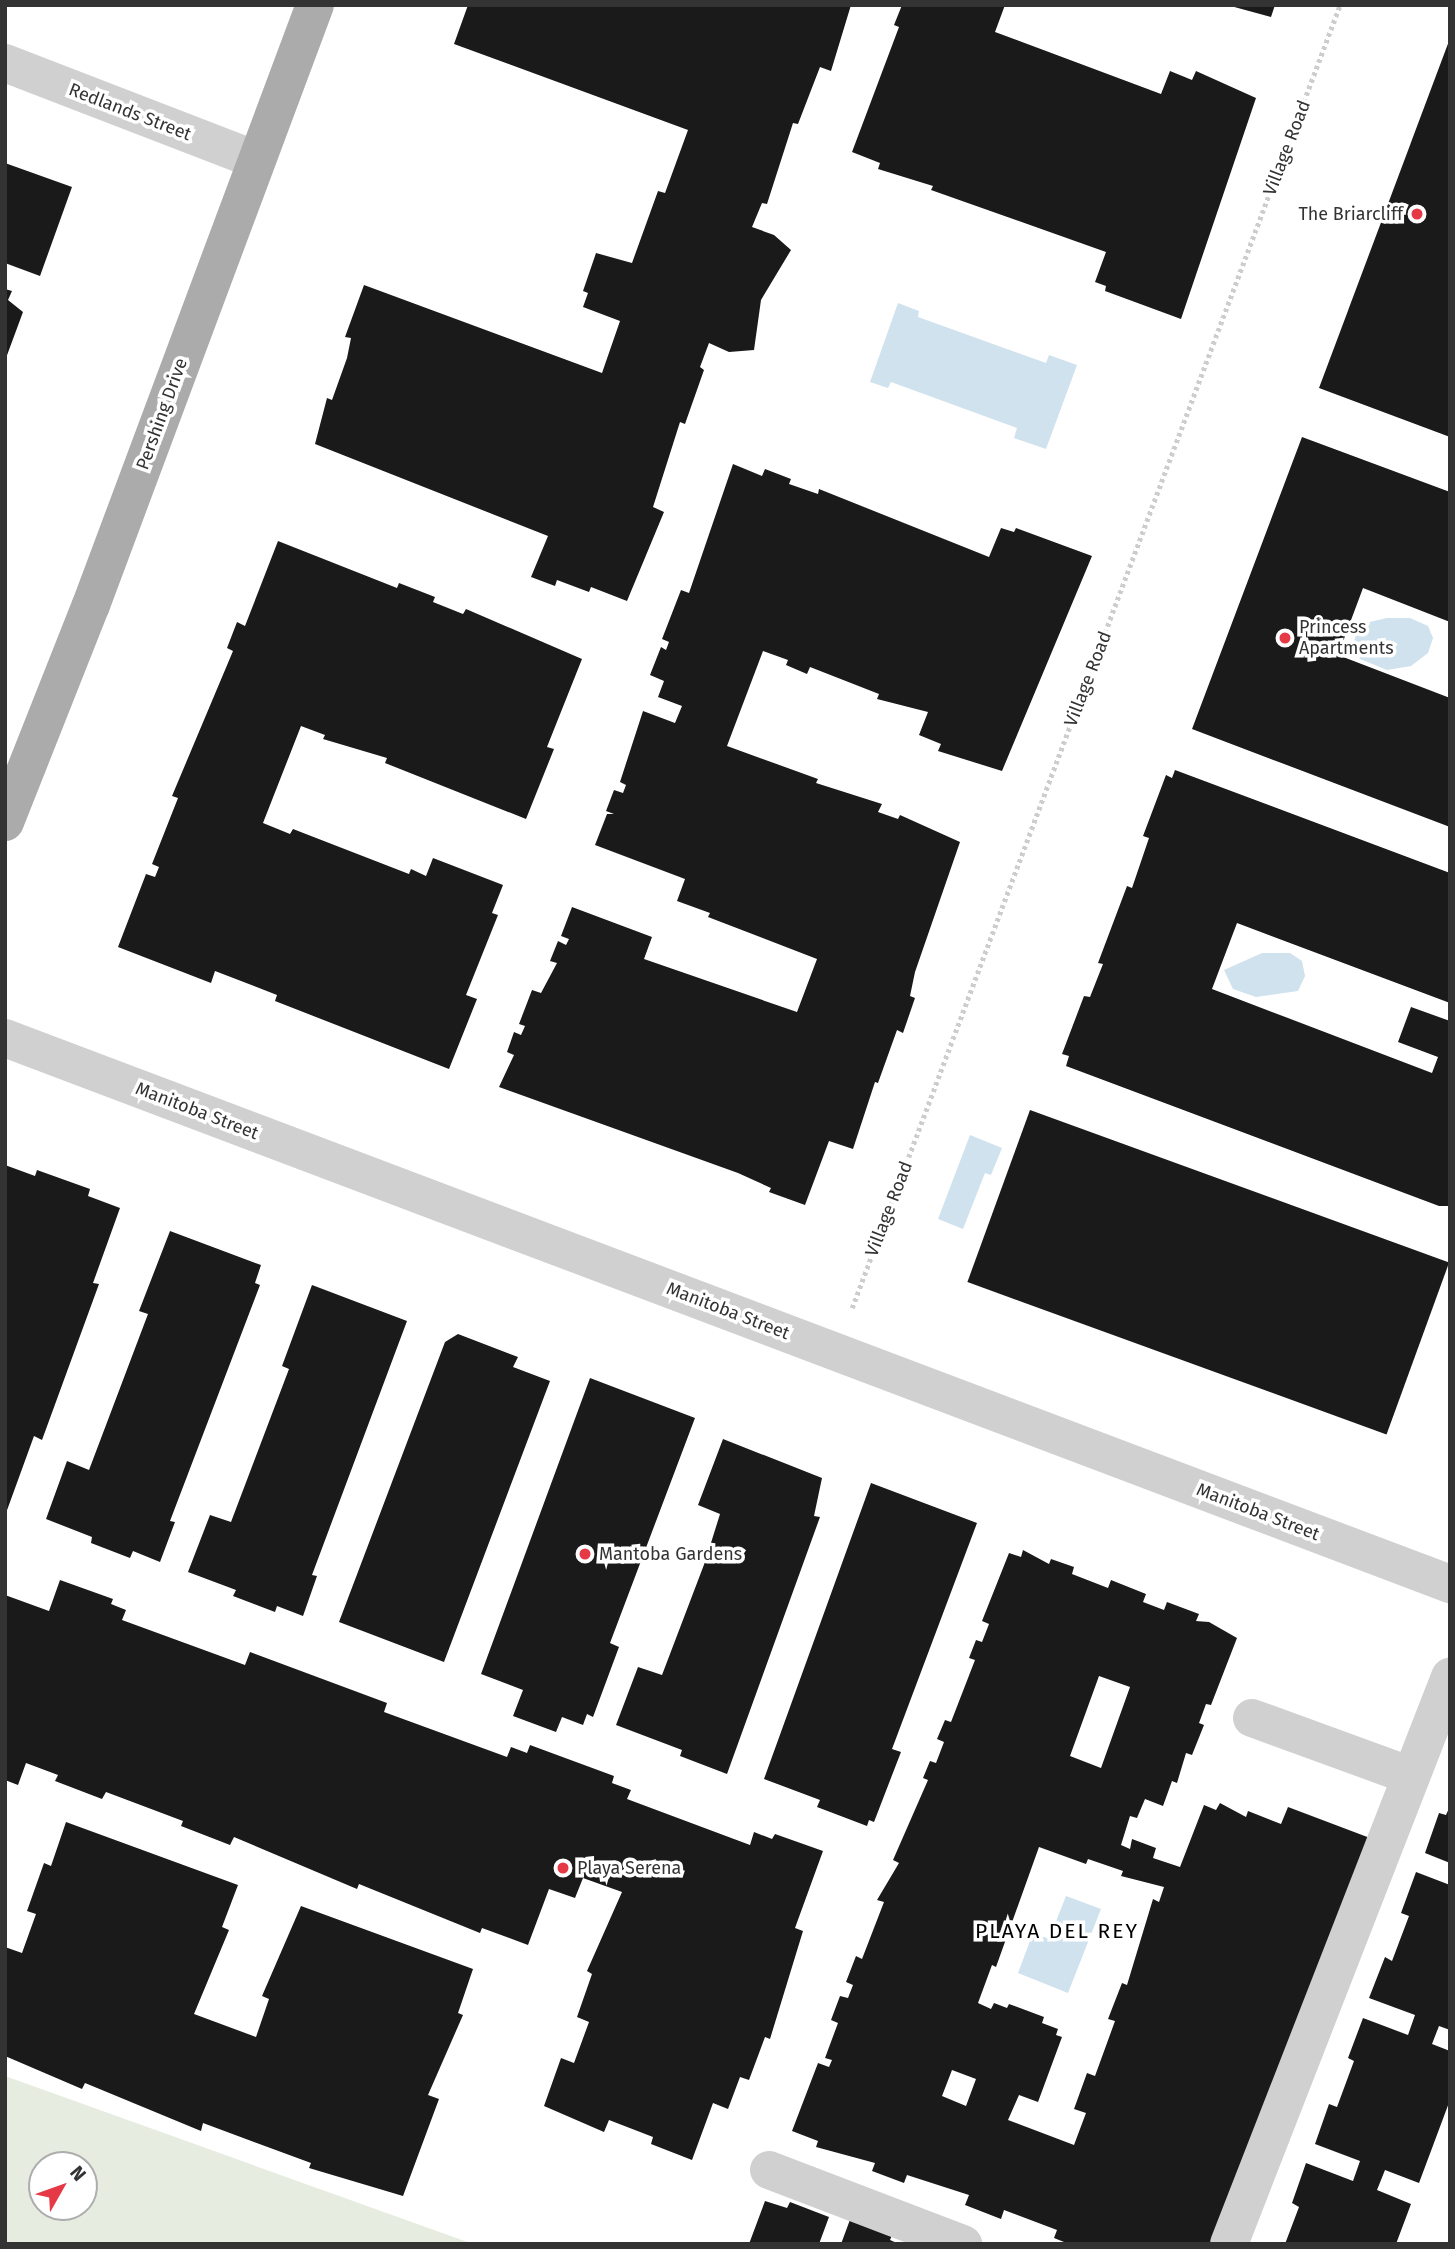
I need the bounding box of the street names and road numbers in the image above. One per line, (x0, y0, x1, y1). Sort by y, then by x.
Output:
street label: Redlands Street (66, 79, 194, 145)
street label: Village Road (1259, 97, 1315, 199)
street label: Pershing Drive (132, 355, 192, 473)
street label: Village Road (1060, 628, 1116, 730)
street label: Manitoba Street (132, 1078, 262, 1144)
street label: Village Road (861, 1158, 917, 1260)
street label: Manitoba Street (663, 1278, 793, 1344)
street label: Manitoba Street (1193, 1479, 1323, 1545)

